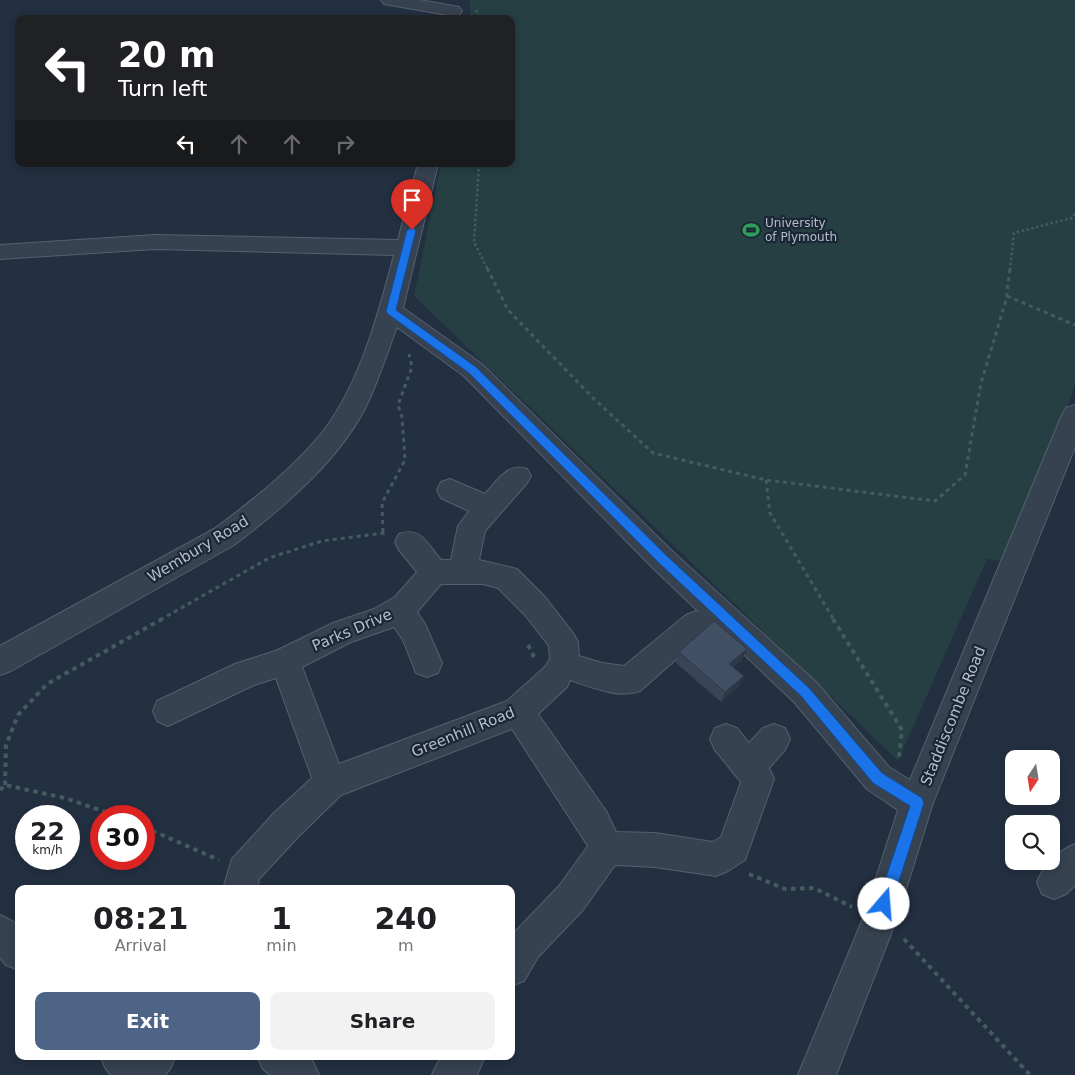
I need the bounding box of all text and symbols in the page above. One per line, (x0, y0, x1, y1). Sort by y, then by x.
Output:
icon: left (35, 35, 100, 100)
text: 20 m (118, 35, 215, 75)
text: Turn left (118, 76, 207, 101)
icon: left (172, 130, 200, 158)
icon: ahead (225, 130, 253, 158)
icon: ahead (278, 130, 306, 158)
icon: right (331, 130, 359, 158)
pin (391, 179, 433, 230)
icon: arrive (398, 186, 426, 214)
place label: University of Plymouth (765, 216, 837, 244)
sports icon: University of Plymouth (741, 220, 761, 240)
street label: Wembury Road (144, 512, 252, 586)
street label: Parks Drive (309, 605, 395, 655)
street label: Staddiscombe Road (917, 644, 989, 788)
street label: Greenhill Road (409, 703, 517, 761)
north arrow (1005, 750, 1060, 805)
map controls (1005, 750, 1060, 870)
speed limit sign: 30 (90, 805, 155, 870)
button: search (1005, 815, 1060, 870)
text: 22 (30, 817, 65, 846)
text: km/h (32, 843, 63, 857)
position arrow (857, 877, 909, 929)
text: 08:21 (93, 901, 188, 936)
text: 1 (271, 901, 292, 936)
text: 240 (374, 901, 437, 936)
text: Arrival (115, 936, 167, 955)
text: min (266, 936, 297, 955)
text: m (398, 936, 414, 955)
button: Exit (35, 992, 260, 1050)
button: Share (270, 992, 495, 1050)

